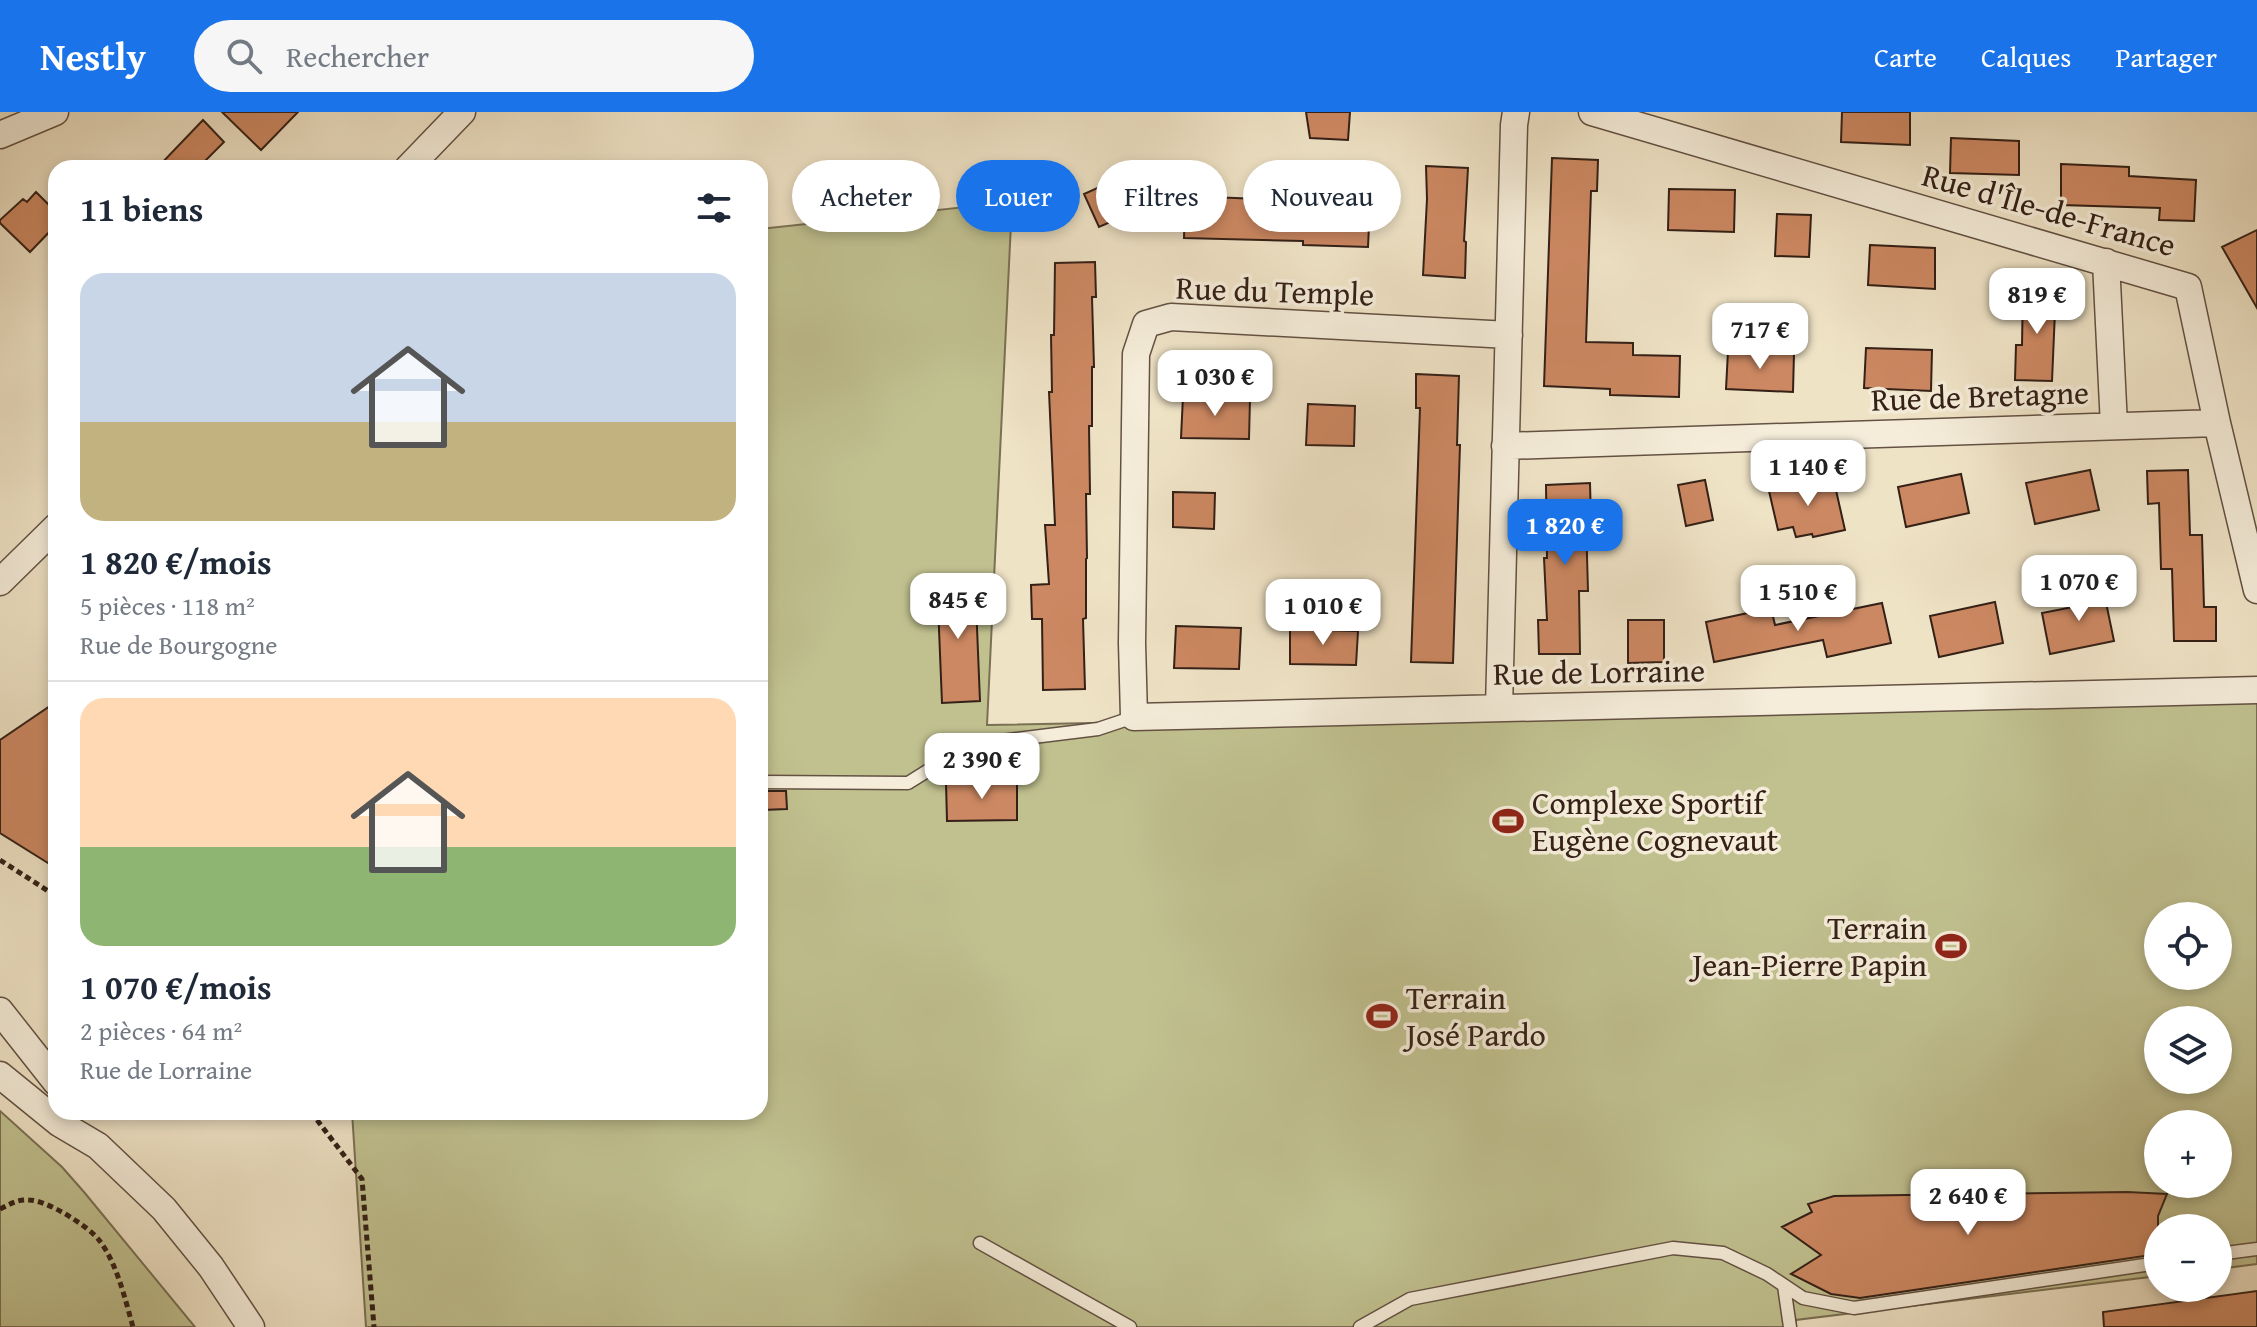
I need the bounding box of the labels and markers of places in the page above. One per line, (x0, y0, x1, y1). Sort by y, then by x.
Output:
pin: 819 € (1981, 268, 2093, 336)
pin: 717 € (1704, 303, 1816, 371)
pin: 1 030 € (1141, 350, 1289, 418)
pin: 1 140 € (1734, 440, 1882, 508)
pin: 1 820 € (1491, 499, 1639, 567)
pin: 1 070 € (2005, 555, 2153, 623)
pin: 1 510 € (1724, 565, 1872, 633)
pin: 845 € (902, 573, 1014, 641)
pin: 1 010 € (1249, 579, 1397, 647)
pin: 2 390 € (908, 733, 1056, 801)
place label: Complexe Sportif Eugène Cognevaut (1532, 779, 1778, 863)
sports icon: Complexe Sportif Eugène Cognevaut (1491, 804, 1525, 838)
place label: Terrain Jean-Pierre Papin (1688, 904, 1927, 988)
sports icon: Terrain Jean-Pierre Papin (1934, 929, 1968, 963)
place label: Terrain José Pardo (1402, 974, 1546, 1058)
sports icon: Terrain José Pardo (1365, 999, 1399, 1033)
pin: 2 640 € (1894, 1169, 2042, 1237)

